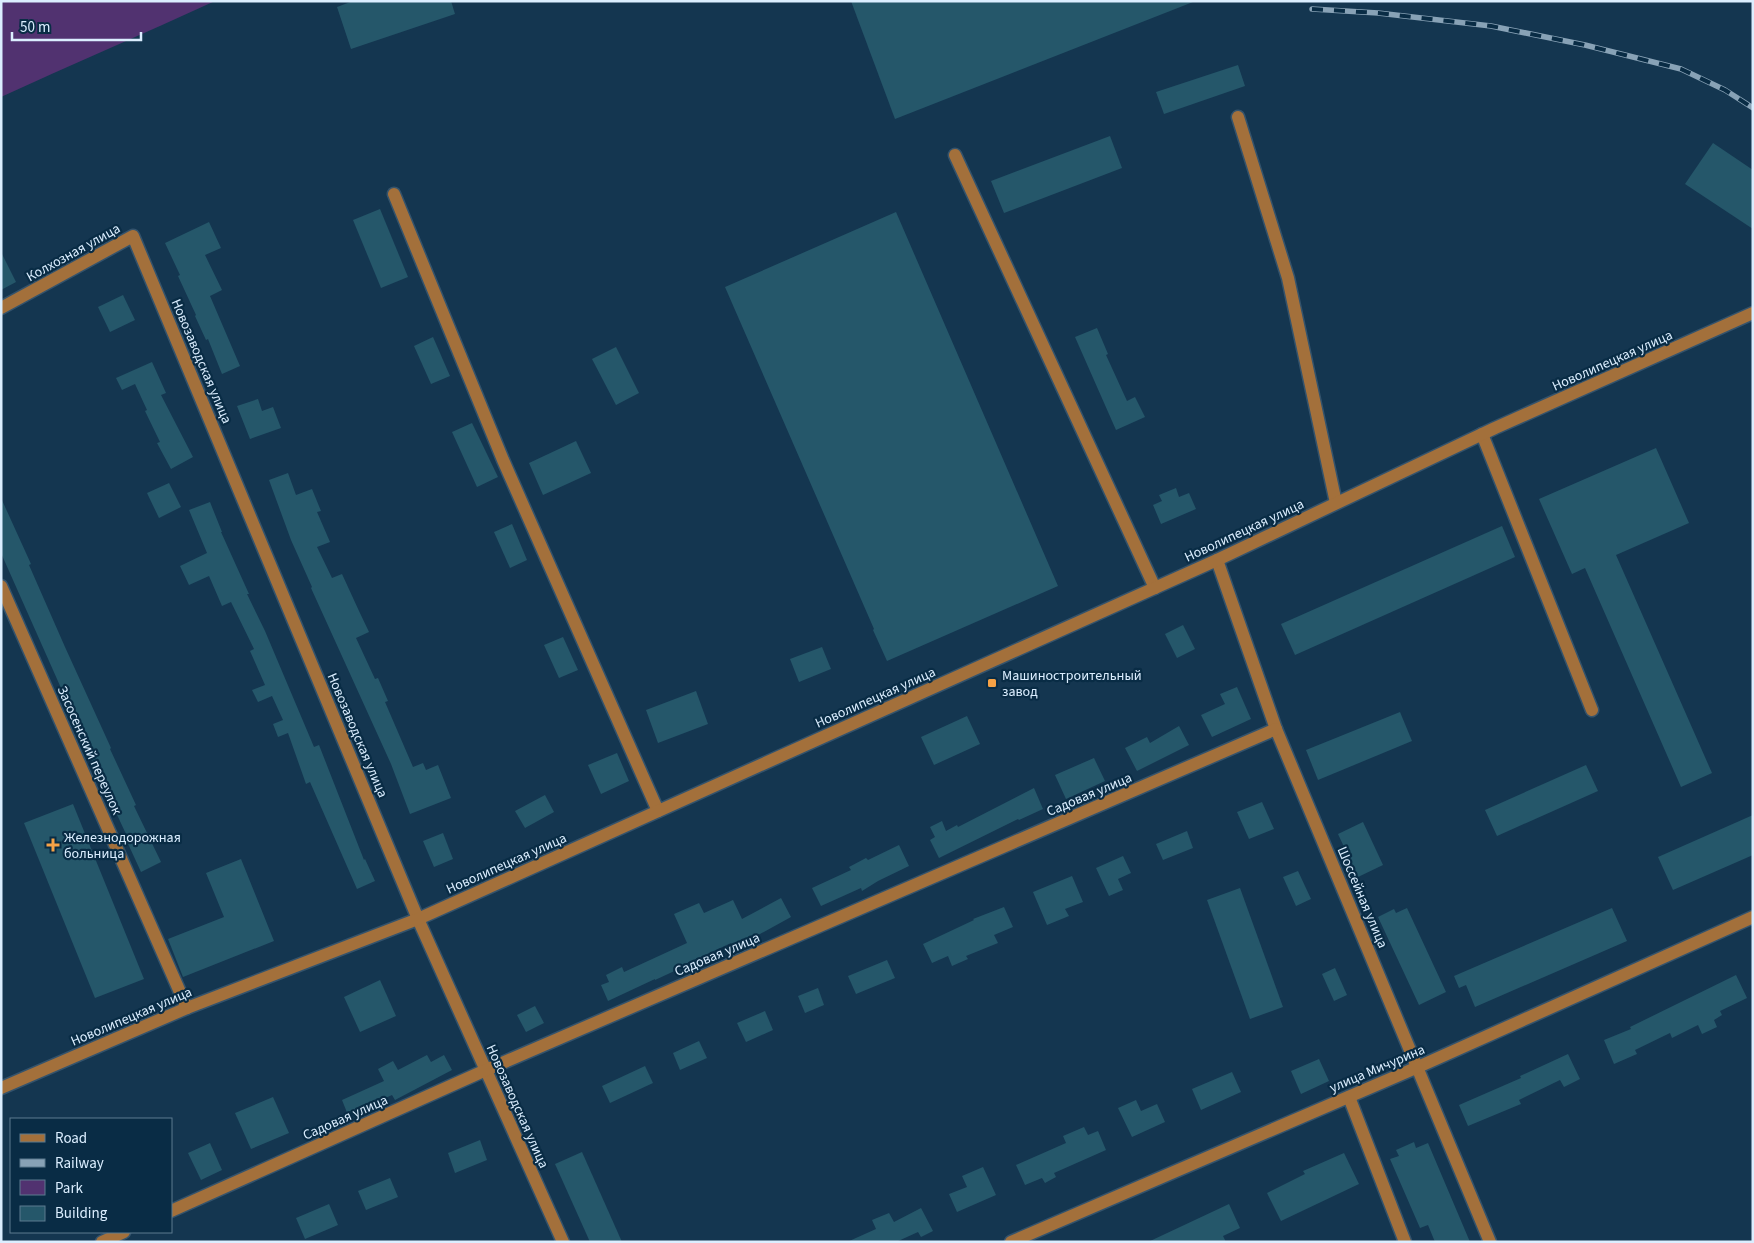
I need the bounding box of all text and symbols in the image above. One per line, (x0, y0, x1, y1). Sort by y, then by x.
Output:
scale bar (12, 10, 141, 42)
text: 50 m (20, 17, 50, 38)
street label: Колхозная улица (23, 219, 124, 287)
street label: Новозаводская улица (166, 296, 236, 427)
street label: Новолипецкая улица (1549, 325, 1676, 396)
street label: Новолипецкая улица (1181, 494, 1307, 567)
street label: Новолипецкая улица (812, 662, 939, 733)
place label: Машиностроительный завод (1002, 666, 1142, 702)
street label: Новозаводская улица (322, 670, 392, 801)
marker: Машиностроительный завод (986, 677, 998, 689)
street label: Засосенский переулок (52, 683, 127, 818)
street label: Садовая улица (1044, 768, 1135, 822)
place label: Железнодорожная больница (64, 828, 181, 864)
street label: Новолипецкая улица (443, 828, 570, 899)
marker: Железнодорожная больница (46, 838, 60, 852)
street label: Шоссейная улица (1332, 844, 1392, 951)
street label: Садовая улица (672, 928, 763, 982)
street label: Новолипецкая улица (68, 982, 195, 1051)
street label: улица Мичурина (1327, 1040, 1428, 1098)
street label: Новозаводская улица (481, 1041, 553, 1172)
street label: Садовая улица (300, 1090, 391, 1146)
legend (10, 1118, 172, 1233)
text: Road (55, 1128, 87, 1149)
text: Railway (55, 1153, 104, 1174)
text: Park (55, 1178, 84, 1199)
text: Building (55, 1203, 108, 1224)

